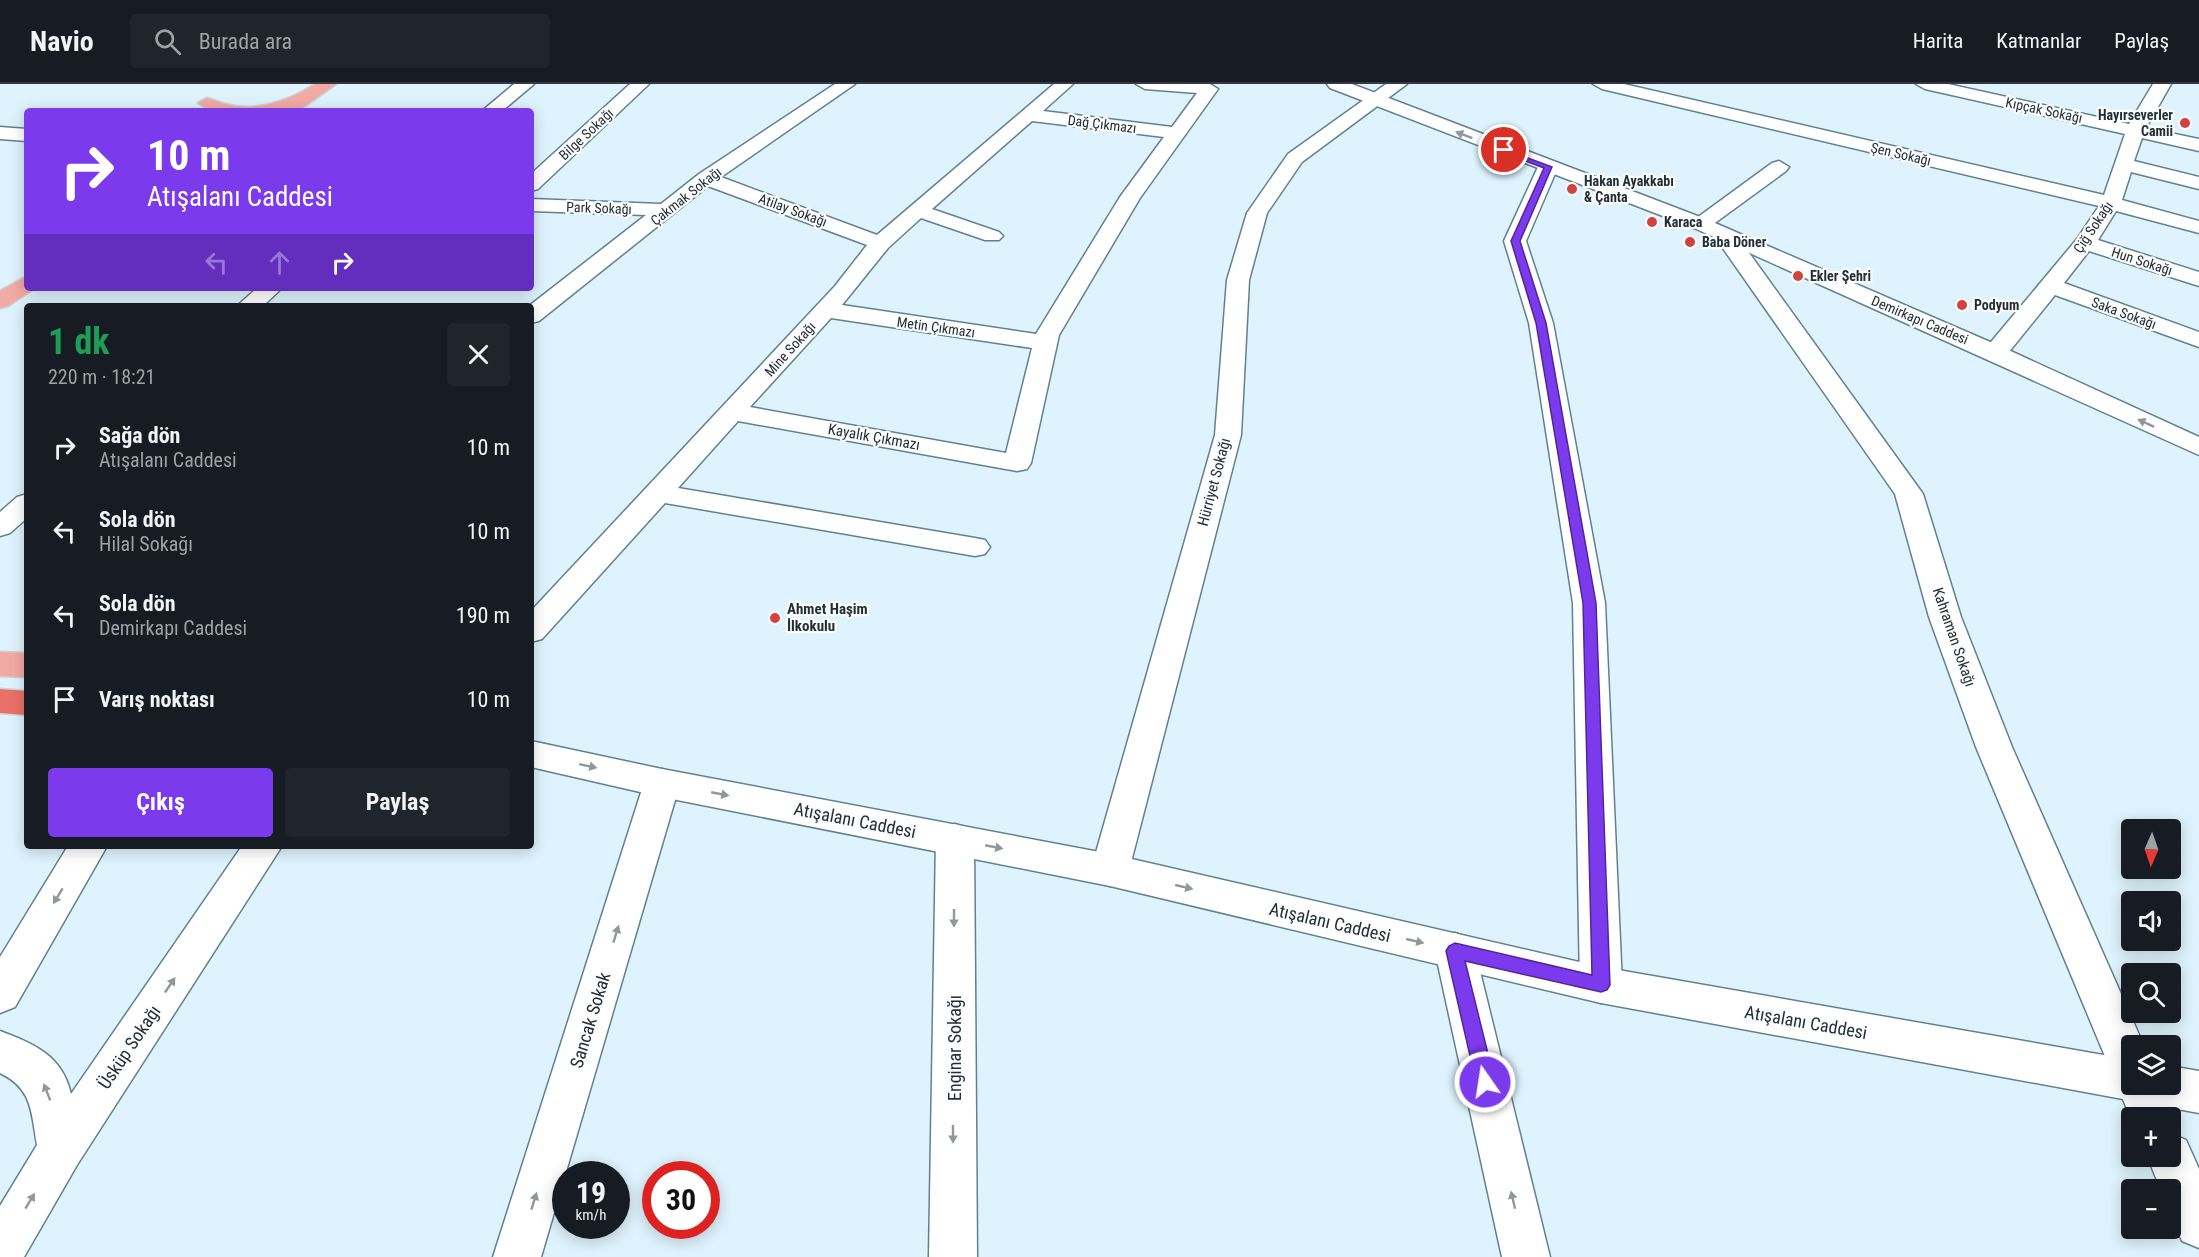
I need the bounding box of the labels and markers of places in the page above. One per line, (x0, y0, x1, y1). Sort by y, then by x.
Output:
place label: Hayırseverler Camii (2098, 107, 2173, 139)
marker: Hayırseverler Camii (2178, 116, 2192, 130)
pin (1478, 124, 1529, 175)
place label: Hakan Ayakkabı & Çanta (1584, 173, 1674, 205)
marker: Hakan Ayakkabı & Çanta (1565, 182, 1579, 196)
place label: Karaca (1664, 214, 1703, 230)
marker: Karaca (1645, 215, 1659, 229)
place label: Baba Döner (1702, 234, 1767, 250)
marker: Baba Döner (1683, 235, 1697, 249)
place label: Ekler Şehri (1810, 268, 1871, 284)
marker: Ekler Şehri (1791, 269, 1805, 283)
place label: Podyum (1974, 297, 2019, 313)
marker: Podyum (1955, 298, 1969, 312)
place label: Ahmet Haşim İlkokulu (787, 600, 868, 635)
marker: Ahmet Haşim İlkokulu (768, 611, 782, 625)

